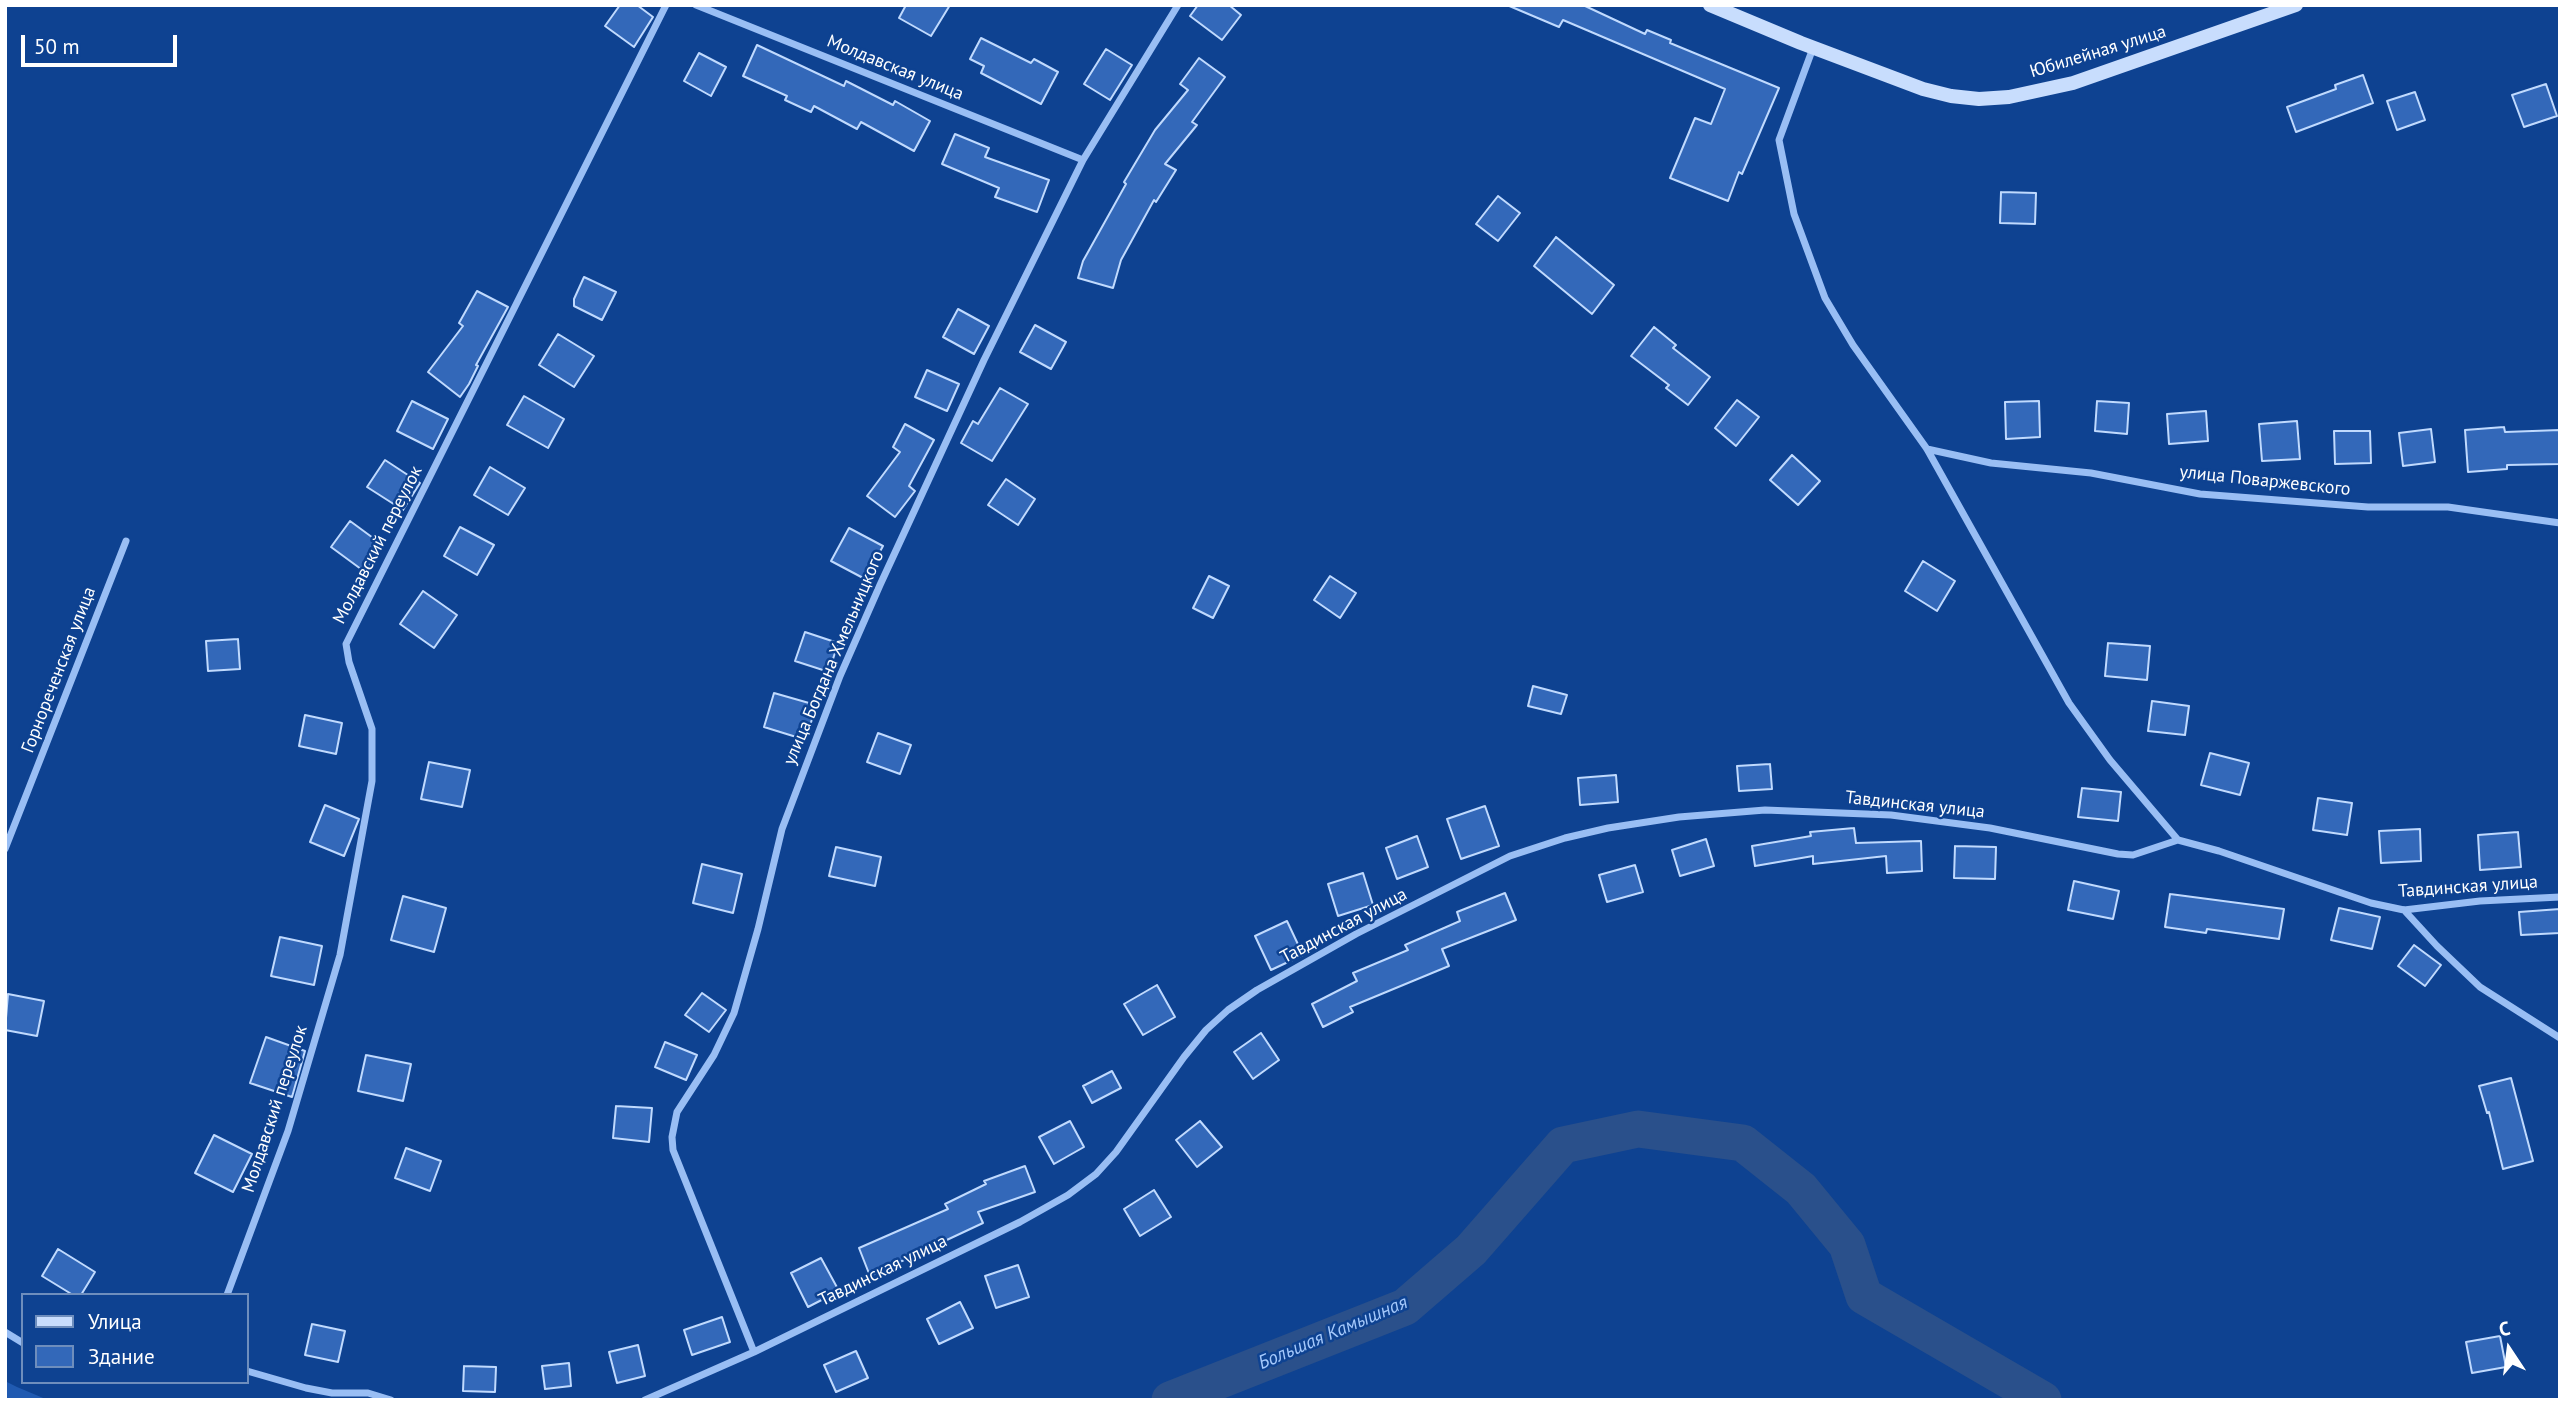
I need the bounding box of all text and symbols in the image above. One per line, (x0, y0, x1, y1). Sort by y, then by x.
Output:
scale bar (24, 21, 180, 65)
street label: Юбилейная улица (2027, 21, 2169, 83)
street label: Молдавская улица (824, 31, 966, 105)
text: 50 m (34, 33, 80, 60)
street label: улица Поваржевского (2178, 461, 2352, 501)
street label: Молдавский переулок (329, 462, 427, 628)
street label: улица Богдана Хмельницкого (779, 548, 889, 768)
street label: Горнореченская улица (17, 584, 101, 756)
street label: Тавдинская улица (1844, 787, 1986, 823)
street label: Тавдинская улица (2397, 871, 2539, 903)
street label: Тавдинская улица (1277, 884, 1411, 968)
street label: Молдавский переулок (238, 1023, 312, 1195)
street label: Тавдинская улица (815, 1231, 951, 1311)
water label: Большая Камышная (1255, 1291, 1411, 1375)
legend (21, 1293, 248, 1384)
text: Улица (88, 1308, 142, 1335)
north arrow (2474, 1314, 2544, 1384)
text: С (2496, 1316, 2512, 1341)
text: Здание (88, 1343, 155, 1370)

